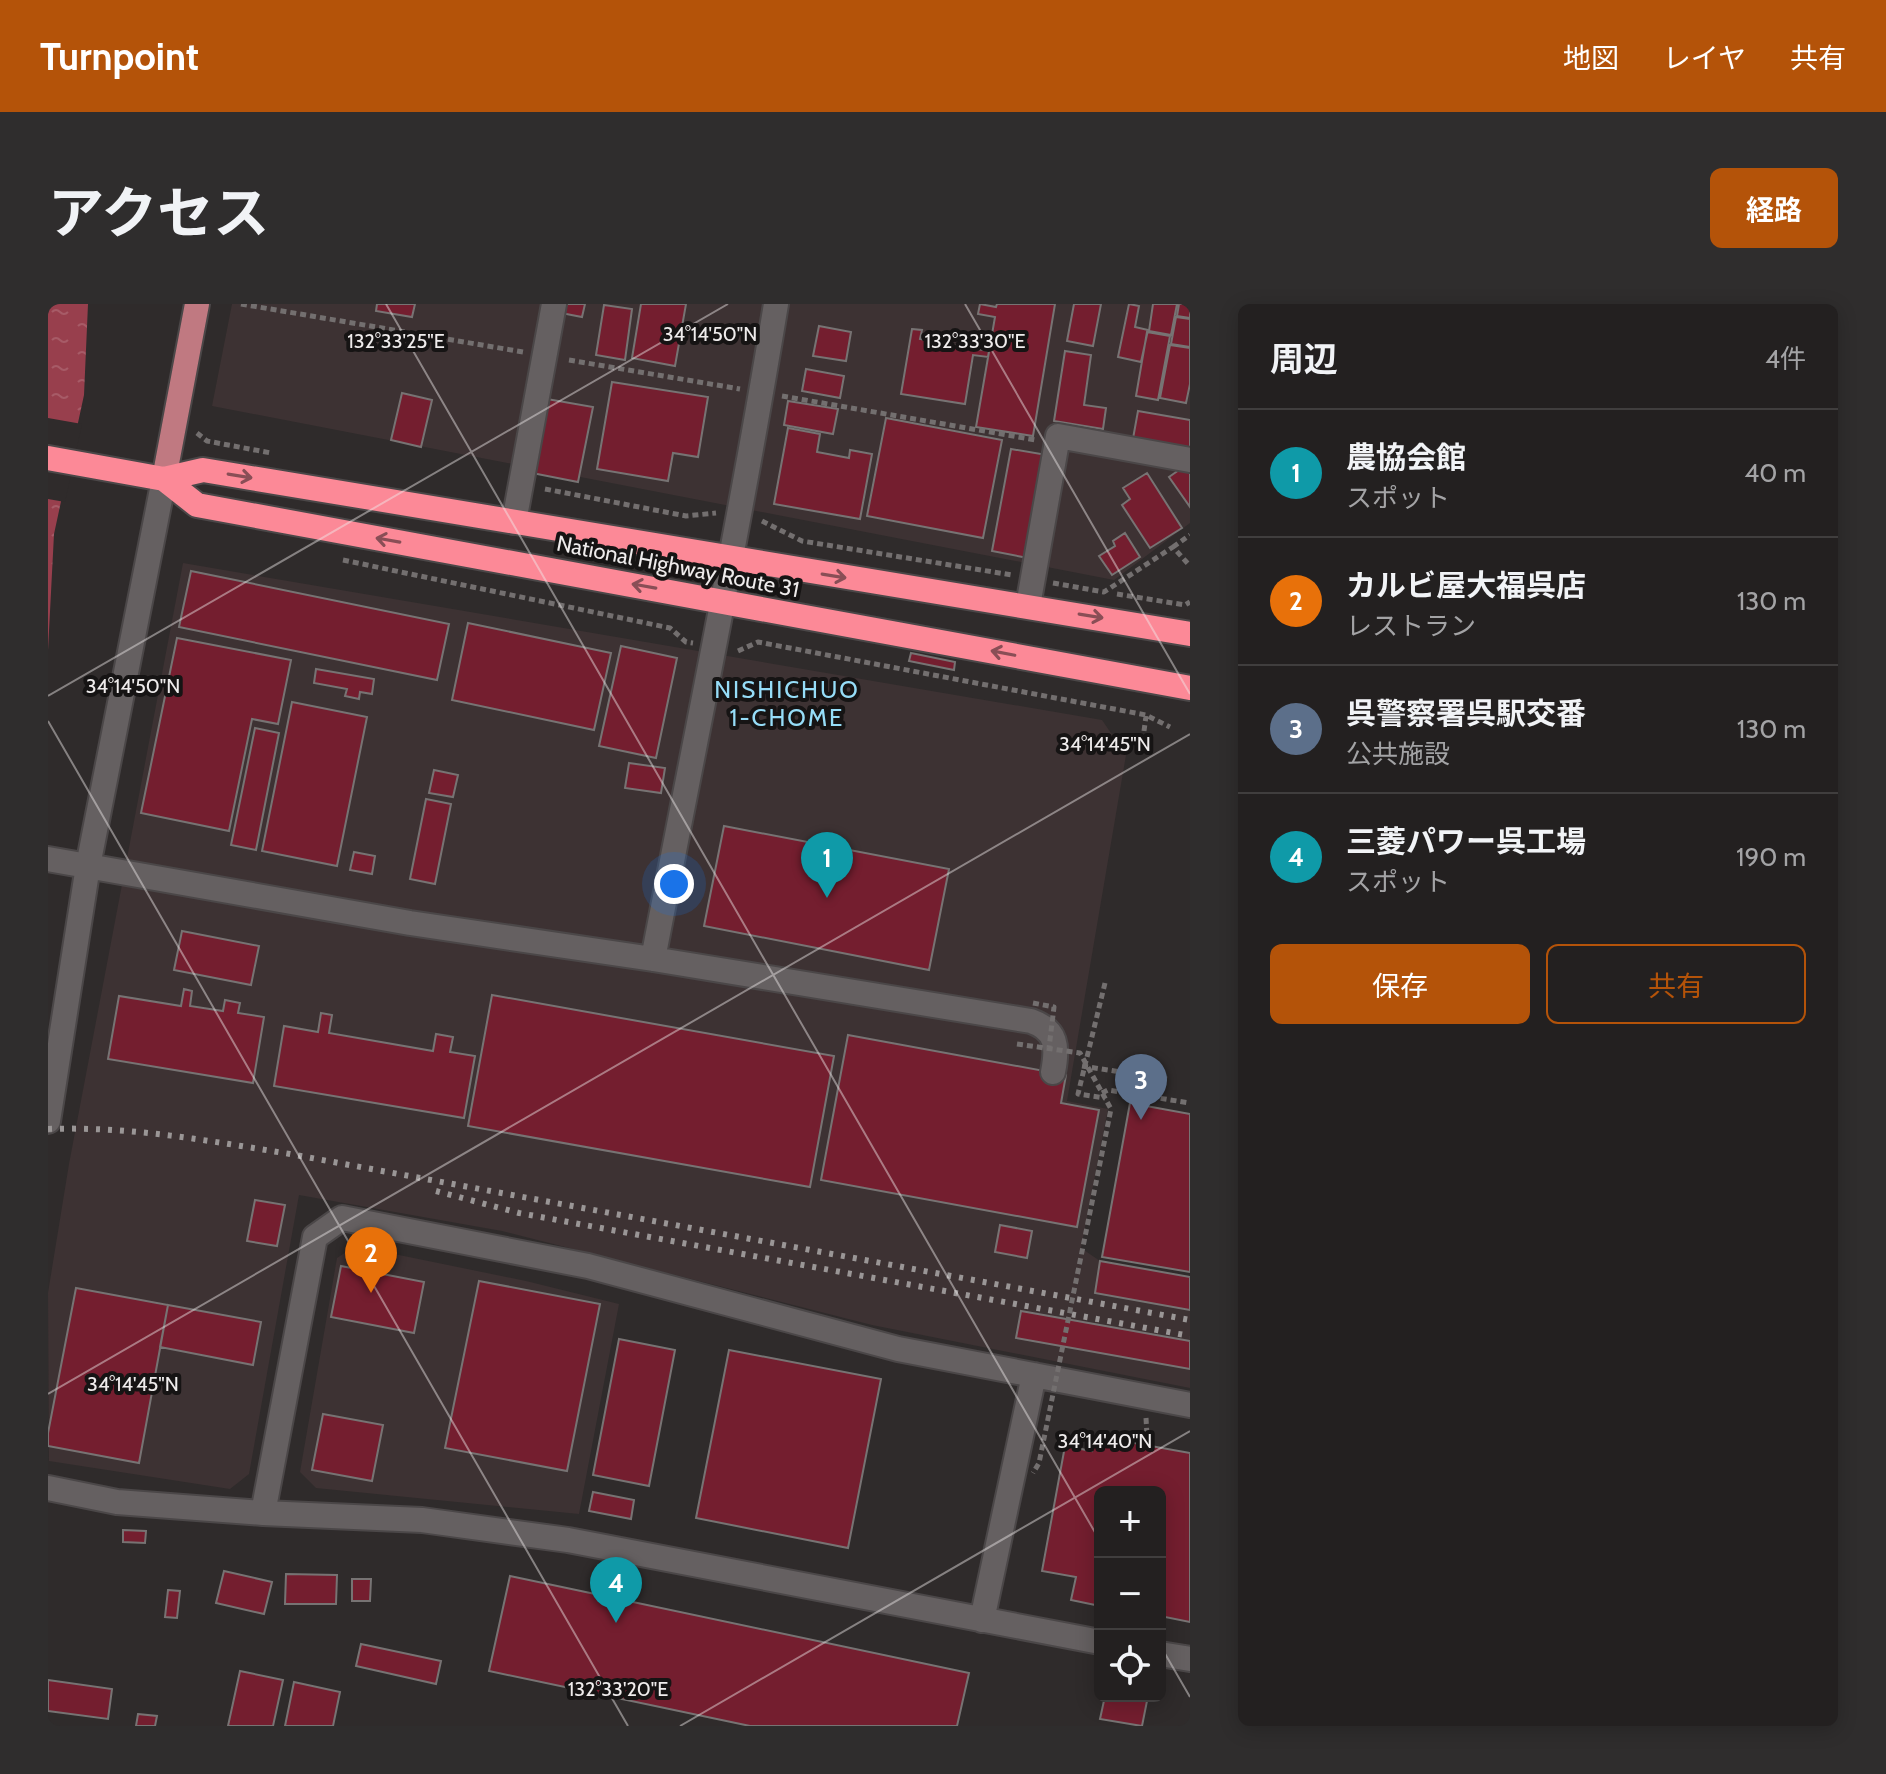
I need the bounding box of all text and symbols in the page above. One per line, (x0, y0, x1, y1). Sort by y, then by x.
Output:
text: Turnpoint (40, 33, 199, 80)
text: 地図 (1563, 41, 1619, 75)
text: レイヤ (1663, 41, 1746, 75)
text: 共有 (1790, 41, 1846, 75)
button: 経路 (1710, 168, 1838, 248)
text: アクセス (48, 179, 269, 247)
text: 34°14'50"N (663, 322, 757, 346)
text: 132°33'25"E (347, 329, 445, 353)
text: 132°33'30"E (924, 329, 1026, 353)
text: 周辺 (1270, 338, 1338, 380)
text: 4件 (1765, 343, 1806, 375)
text: 農協会館 (1346, 439, 1466, 476)
text: 1 (1291, 457, 1301, 489)
text: 40 m (1744, 457, 1806, 489)
one-way arrow (227, 470, 252, 485)
text: スポット (1346, 482, 1450, 514)
street label: National Highway Route 31 (554, 530, 802, 603)
one-way arrow (376, 531, 402, 546)
text: カルビ屋大福呉店 (1346, 567, 1586, 604)
one-way arrow (821, 569, 846, 584)
one-way arrow (632, 577, 657, 592)
text: 2 (1289, 585, 1303, 617)
text: 130 m (1737, 585, 1806, 617)
one-way arrow (1077, 610, 1103, 625)
text: レストラン (1346, 610, 1476, 642)
one-way arrow (991, 644, 1016, 659)
text: 34°14'50"N (86, 674, 180, 698)
district label: NISHICHUO 1-CHOME (714, 675, 860, 732)
text: 呉警察署呉駅交番 (1346, 695, 1586, 732)
text: 3 (1289, 713, 1303, 745)
text: 130 m (1737, 713, 1806, 745)
text: 34°14'45"N (1059, 732, 1151, 756)
text: 公共施設 (1346, 738, 1450, 770)
text: 三菱パワー呉工場 (1346, 823, 1586, 860)
pin: 1 (801, 832, 853, 898)
text: 4 (1288, 841, 1304, 873)
text: 190 m (1736, 841, 1806, 873)
your location (654, 864, 694, 904)
text: スポット (1346, 866, 1450, 898)
button: 保存 (1270, 944, 1530, 1024)
button: 共有 (1546, 944, 1806, 1024)
pin: 3 (1115, 1054, 1167, 1120)
pin: 2 (345, 1227, 397, 1293)
text: 34°14'45"N (87, 1372, 179, 1396)
text: 34°14'40"N (1058, 1429, 1152, 1453)
map controls (1094, 1486, 1166, 1702)
button: + (1094, 1486, 1166, 1558)
pin: 4 (590, 1557, 642, 1623)
button: − (1094, 1558, 1166, 1630)
button: locate (1094, 1630, 1166, 1702)
text: 132°33'20"E (568, 1677, 668, 1701)

